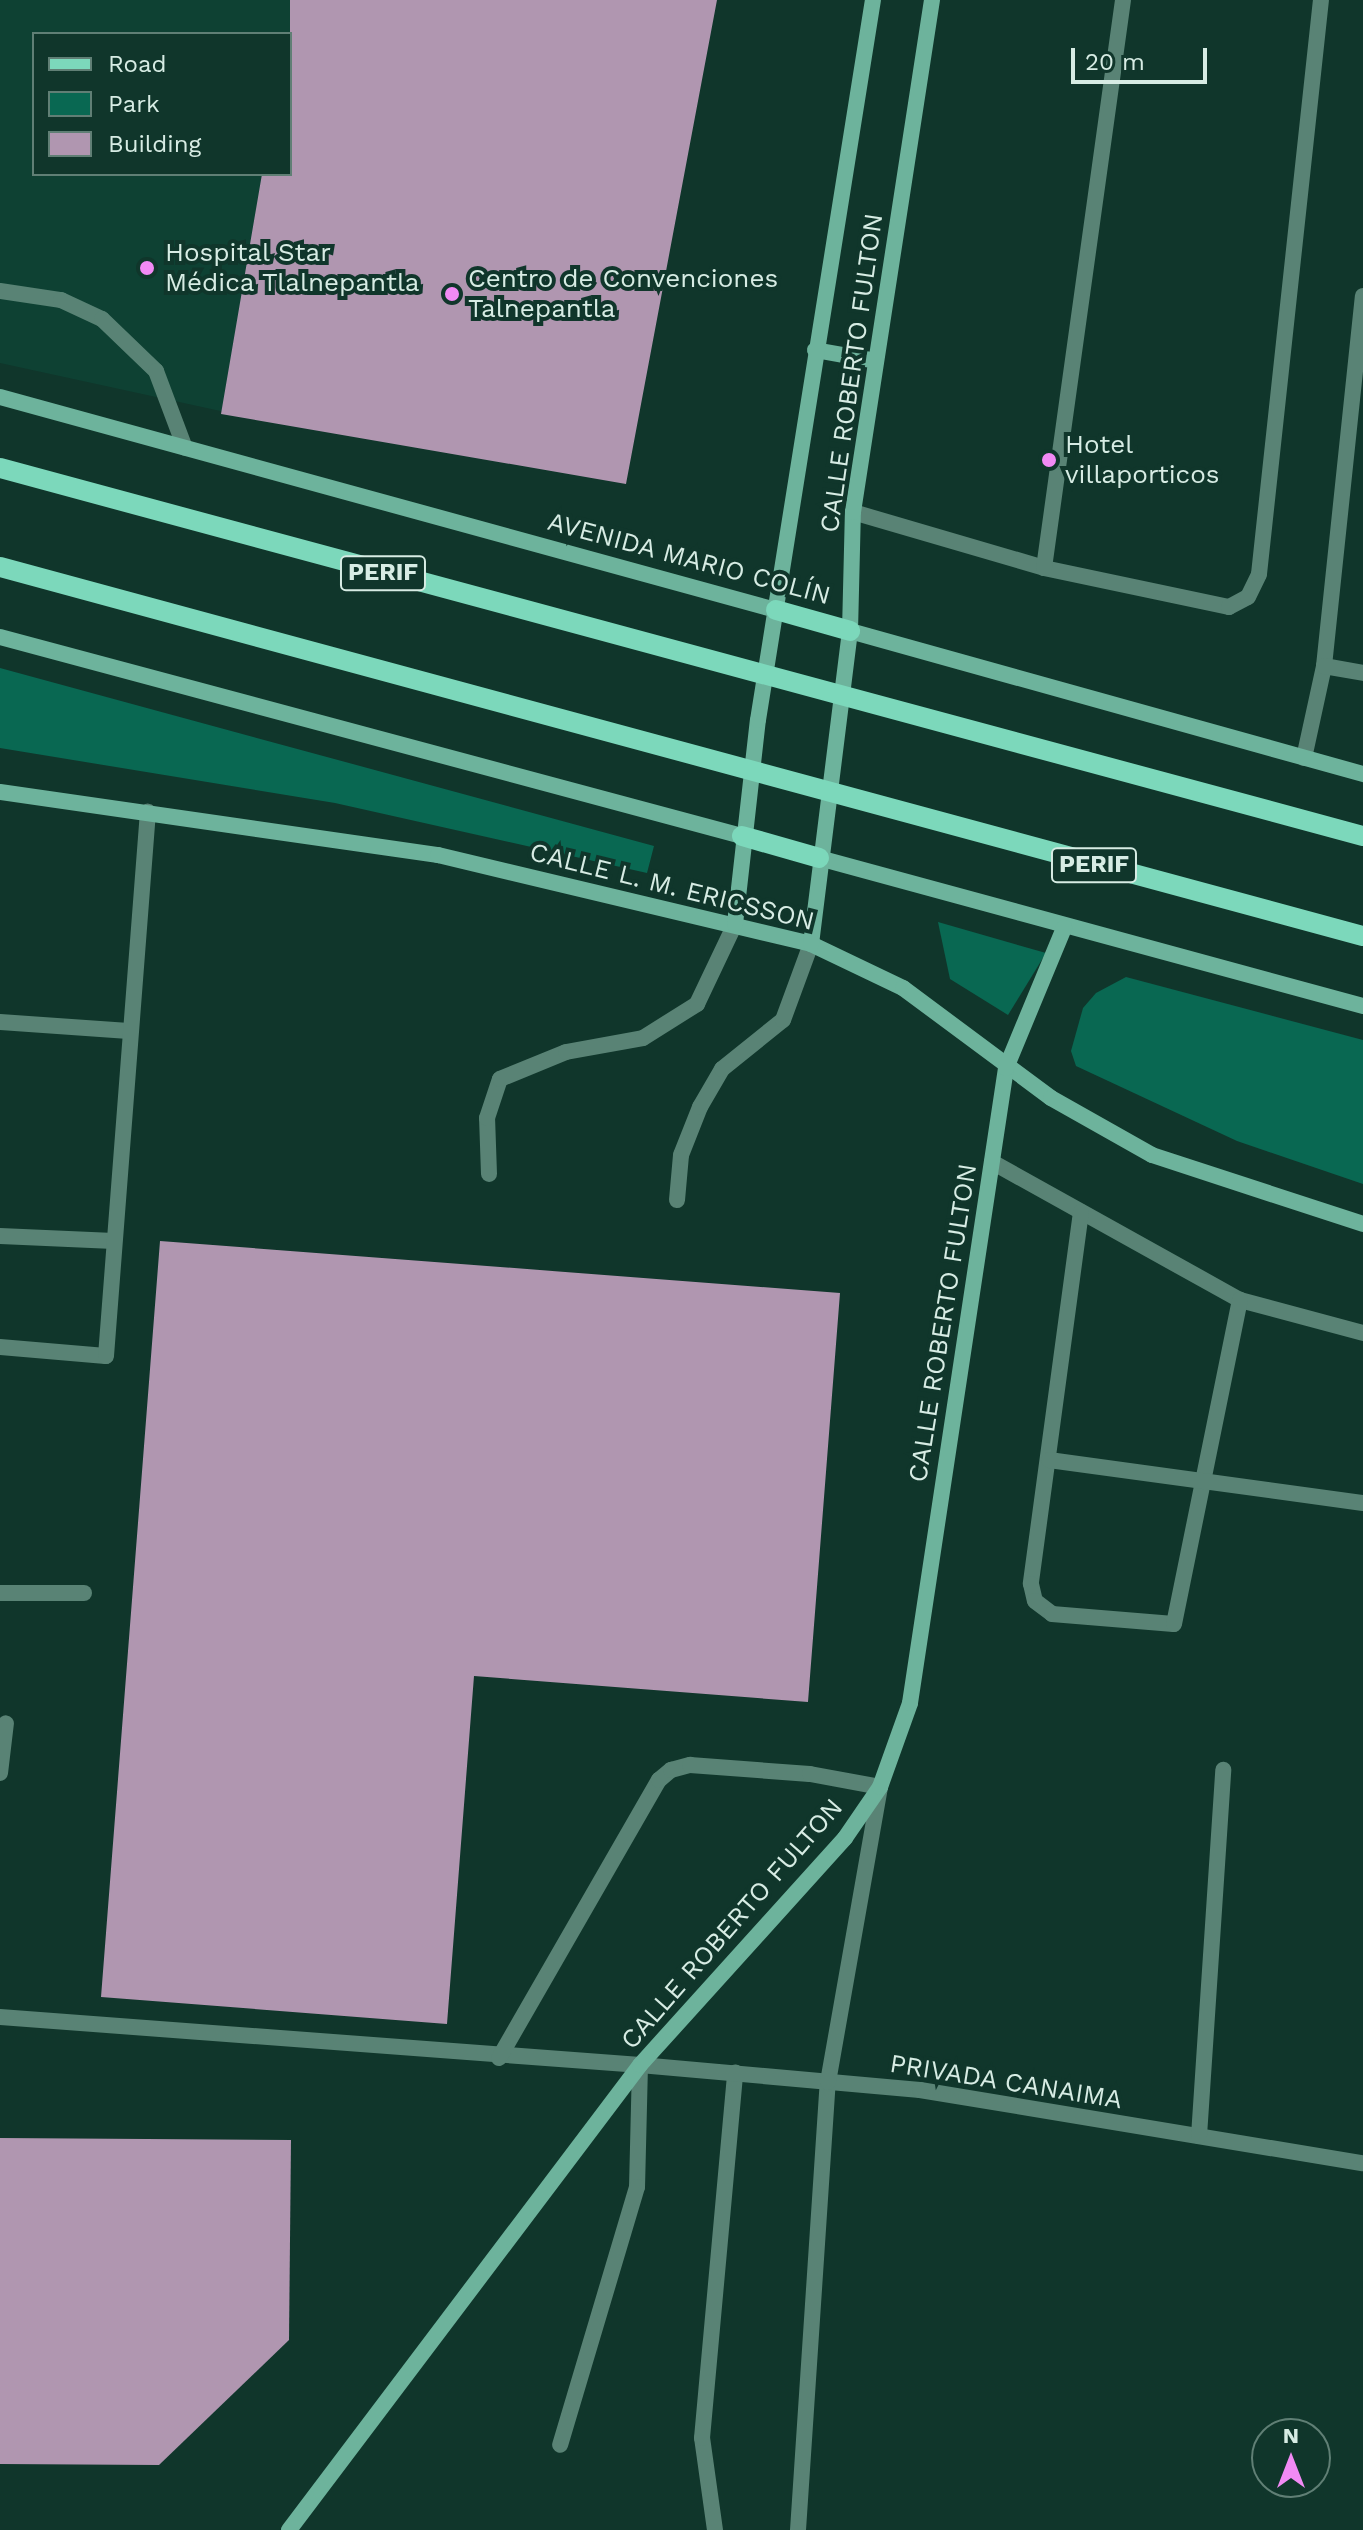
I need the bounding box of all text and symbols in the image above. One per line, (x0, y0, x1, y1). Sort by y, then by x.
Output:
legend (32, 32, 292, 176)
scale bar (1075, 32, 1211, 82)
text: 20 m (1085, 48, 1145, 76)
text: Road (108, 50, 167, 78)
text: Park (108, 90, 160, 118)
text: Building (108, 130, 201, 158)
street label: CALLE ROBERTO FULTON (814, 211, 890, 535)
place label: Hospital Star Médica Tlalnepantla (165, 237, 421, 298)
marker: Hospital Star Médica Tlalnepantla (136, 257, 158, 279)
place label: Centro de Convenciones Talnepantla (468, 263, 778, 324)
marker: Centro de Convenciones Talnepantla (443, 285, 461, 303)
place label: Hotel villaporticos (1065, 429, 1219, 490)
marker: Hotel villaporticos (1040, 451, 1058, 469)
street label: AVENIDA MARIO COLÍN (544, 506, 834, 612)
road number: PERIF (339, 553, 427, 593)
street label: CALLE L. M. ERICSSON (526, 837, 818, 937)
road number: PERIF (1050, 845, 1138, 885)
street label: CALLE ROBERTO FULTON (902, 1162, 984, 1484)
street label: CALLE ROBERTO FULTON (615, 1792, 849, 2056)
street label: PRIVADA CANAIMA (887, 2048, 1125, 2116)
north arrow (1251, 2418, 1331, 2498)
text: N (1283, 2423, 1299, 2448)

